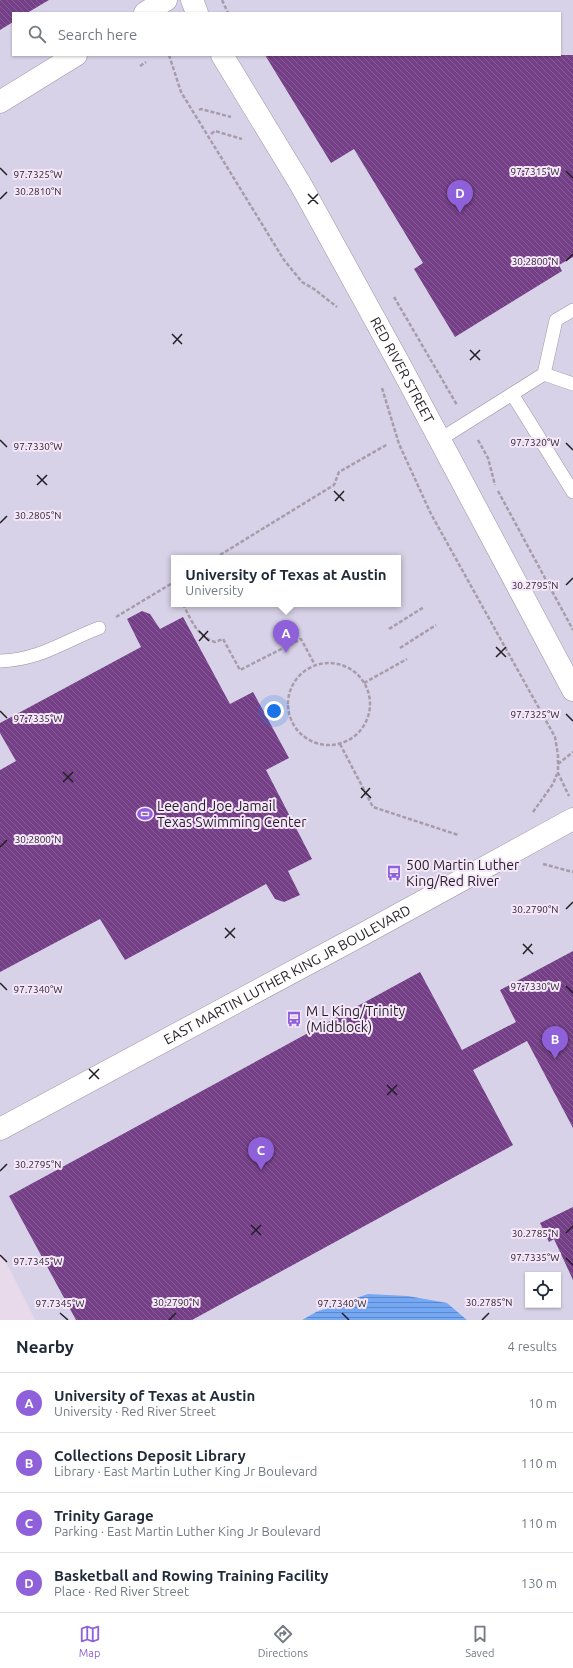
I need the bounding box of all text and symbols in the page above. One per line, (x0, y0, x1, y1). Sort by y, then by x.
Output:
search box (12, 12, 561, 56)
icon: search (26, 23, 48, 45)
text: Search here (58, 26, 137, 43)
text: 97.7315°W (511, 166, 559, 177)
text: 97.7325°W (14, 169, 62, 180)
pin: D (447, 180, 473, 213)
text: 30.2810°N (15, 186, 61, 197)
text: 30.2800°N (512, 256, 558, 267)
street label: RED RIVER STREET (367, 314, 437, 426)
text: 97.7320°W (511, 437, 559, 448)
text: 97.7330°W (14, 441, 62, 452)
text: 30.2805°N (15, 510, 61, 521)
popup (171, 555, 401, 607)
text: University of Texas at Austin (185, 566, 387, 583)
text: 30.2795°N (512, 580, 558, 591)
text: University (185, 583, 243, 597)
pin: A (273, 620, 299, 653)
your location (264, 701, 284, 721)
text: 97.7325°W (511, 709, 559, 720)
text: 97.7335°W (14, 713, 62, 724)
place label: Lee and Joe Jamail Texas Swimming Center (157, 798, 307, 830)
sports icon: Lee and Joe Jamail Texas Swimming Center (136, 805, 154, 823)
text: 30.2800°N (15, 834, 61, 845)
place label: 500 Martin Luther King/Red River (406, 857, 520, 889)
bus stop icon: 500 Martin Luther King/Red River (385, 864, 403, 882)
street label: EAST MARTIN LUTHER KING JR BOULEVARD (161, 902, 413, 1048)
text: 30.2790°N (512, 904, 558, 915)
text: 97.7330°W (511, 981, 559, 992)
text: 97.7340°W (14, 984, 62, 995)
place label: M L King/Trinity (Midblock) (306, 1003, 405, 1035)
bus stop icon: M L King/Trinity (Midblock) (285, 1010, 303, 1028)
pin: B (542, 1026, 568, 1059)
pin: C (248, 1137, 274, 1170)
text: 30.2795°N (15, 1159, 61, 1170)
text: 30.2785°N (512, 1228, 558, 1239)
text: 97.7335°W (511, 1252, 559, 1263)
text: 97.7345°W (14, 1256, 62, 1267)
map controls (525, 1272, 561, 1308)
button: locate (525, 1272, 561, 1308)
text: 30.2790°N (153, 1297, 199, 1308)
text: 30.2785°N (466, 1297, 512, 1308)
text: 97.7345°W (36, 1298, 84, 1309)
text: 97.7340°W (318, 1298, 366, 1309)
text: Nearby (16, 1337, 74, 1356)
text: 4 results (507, 1339, 557, 1353)
text: University of Texas at Austin (54, 1387, 255, 1404)
text: A (24, 1396, 34, 1410)
text: 10 m (528, 1396, 557, 1410)
text: University · Red River Street (54, 1404, 216, 1418)
text: Collections Deposit Library (54, 1447, 246, 1464)
text: B (25, 1456, 33, 1470)
text: 110 m (521, 1456, 557, 1470)
text: Library · East Martin Luther King Jr Boulevard (54, 1464, 317, 1478)
text: Trinity Garage (54, 1507, 154, 1524)
text: C (25, 1516, 33, 1530)
text: 110 m (521, 1516, 557, 1530)
text: Parking · East Martin Luther King Jr Boulevard (54, 1524, 321, 1538)
text: Basketball and Rowing Training Facility (54, 1567, 329, 1584)
text: D (24, 1576, 34, 1590)
text: 130 m (521, 1576, 557, 1590)
text: Place · Red River Street (54, 1584, 189, 1598)
tab: Map (79, 1623, 101, 1659)
tab: Directions (258, 1623, 308, 1659)
tab: Saved (465, 1623, 494, 1659)

